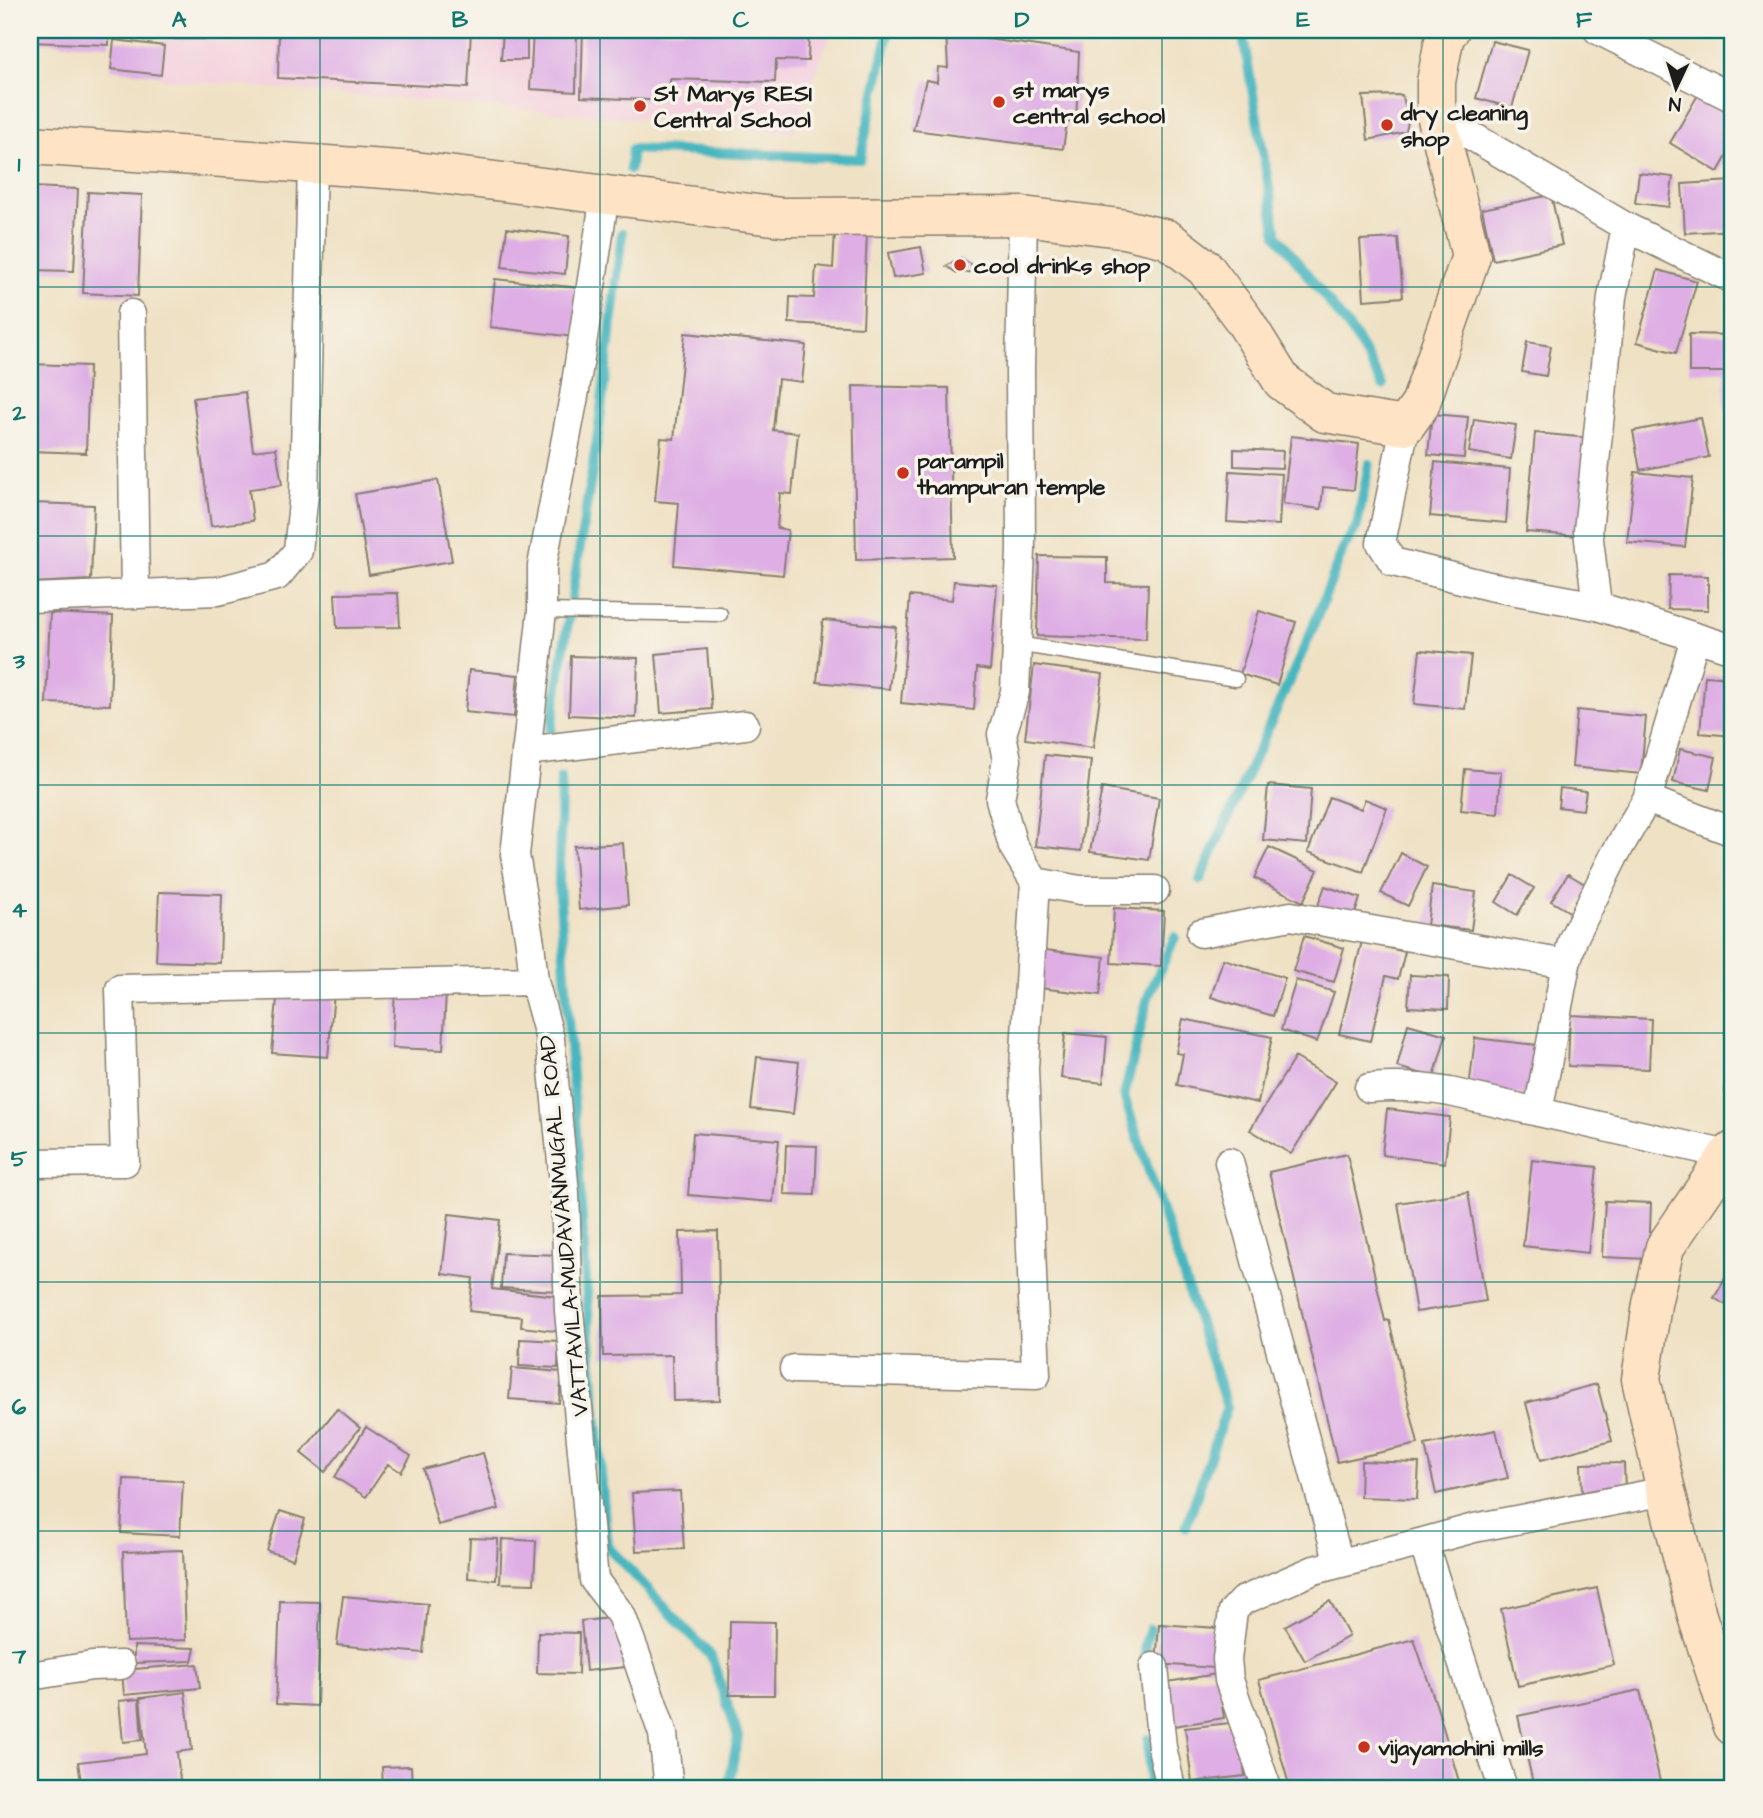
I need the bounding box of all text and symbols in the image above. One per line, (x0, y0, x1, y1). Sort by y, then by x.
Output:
text: A (172, 4, 187, 36)
text: B (452, 4, 469, 36)
text: C (733, 4, 750, 36)
text: D (1015, 4, 1030, 36)
text: E (1296, 4, 1310, 36)
text: F (1576, 4, 1593, 36)
north arrow (1640, 52, 1710, 122)
place label: st marys central school (1013, 74, 1165, 132)
place label: St Marys RESI Central School (653, 78, 812, 136)
text: N (1668, 90, 1682, 117)
marker: st marys central school (991, 94, 1007, 110)
place label: dry cleaning shop (1400, 97, 1528, 155)
marker: St Marys RESI Central School (632, 98, 648, 114)
marker: dry cleaning shop (1379, 117, 1395, 133)
text: 1 (18, 148, 21, 180)
place label: cool drinks shop (974, 250, 1150, 282)
marker: cool drinks shop (952, 257, 968, 273)
text: 2 (11, 397, 26, 429)
place label: parampil thampuran temple (916, 445, 1106, 503)
marker: parampil thampuran temple (895, 465, 911, 481)
text: 3 (12, 645, 25, 677)
text: 4 (11, 894, 27, 926)
street label: VATTAVILA-MUDAVANMUGAL ROAD (531, 1034, 597, 1418)
text: 5 (11, 1143, 28, 1175)
text: 6 (12, 1391, 27, 1423)
text: 7 (11, 1640, 27, 1672)
place label: vijayamohini mills (1378, 1732, 1544, 1766)
marker: vijayamohini mills (1356, 1739, 1372, 1755)

